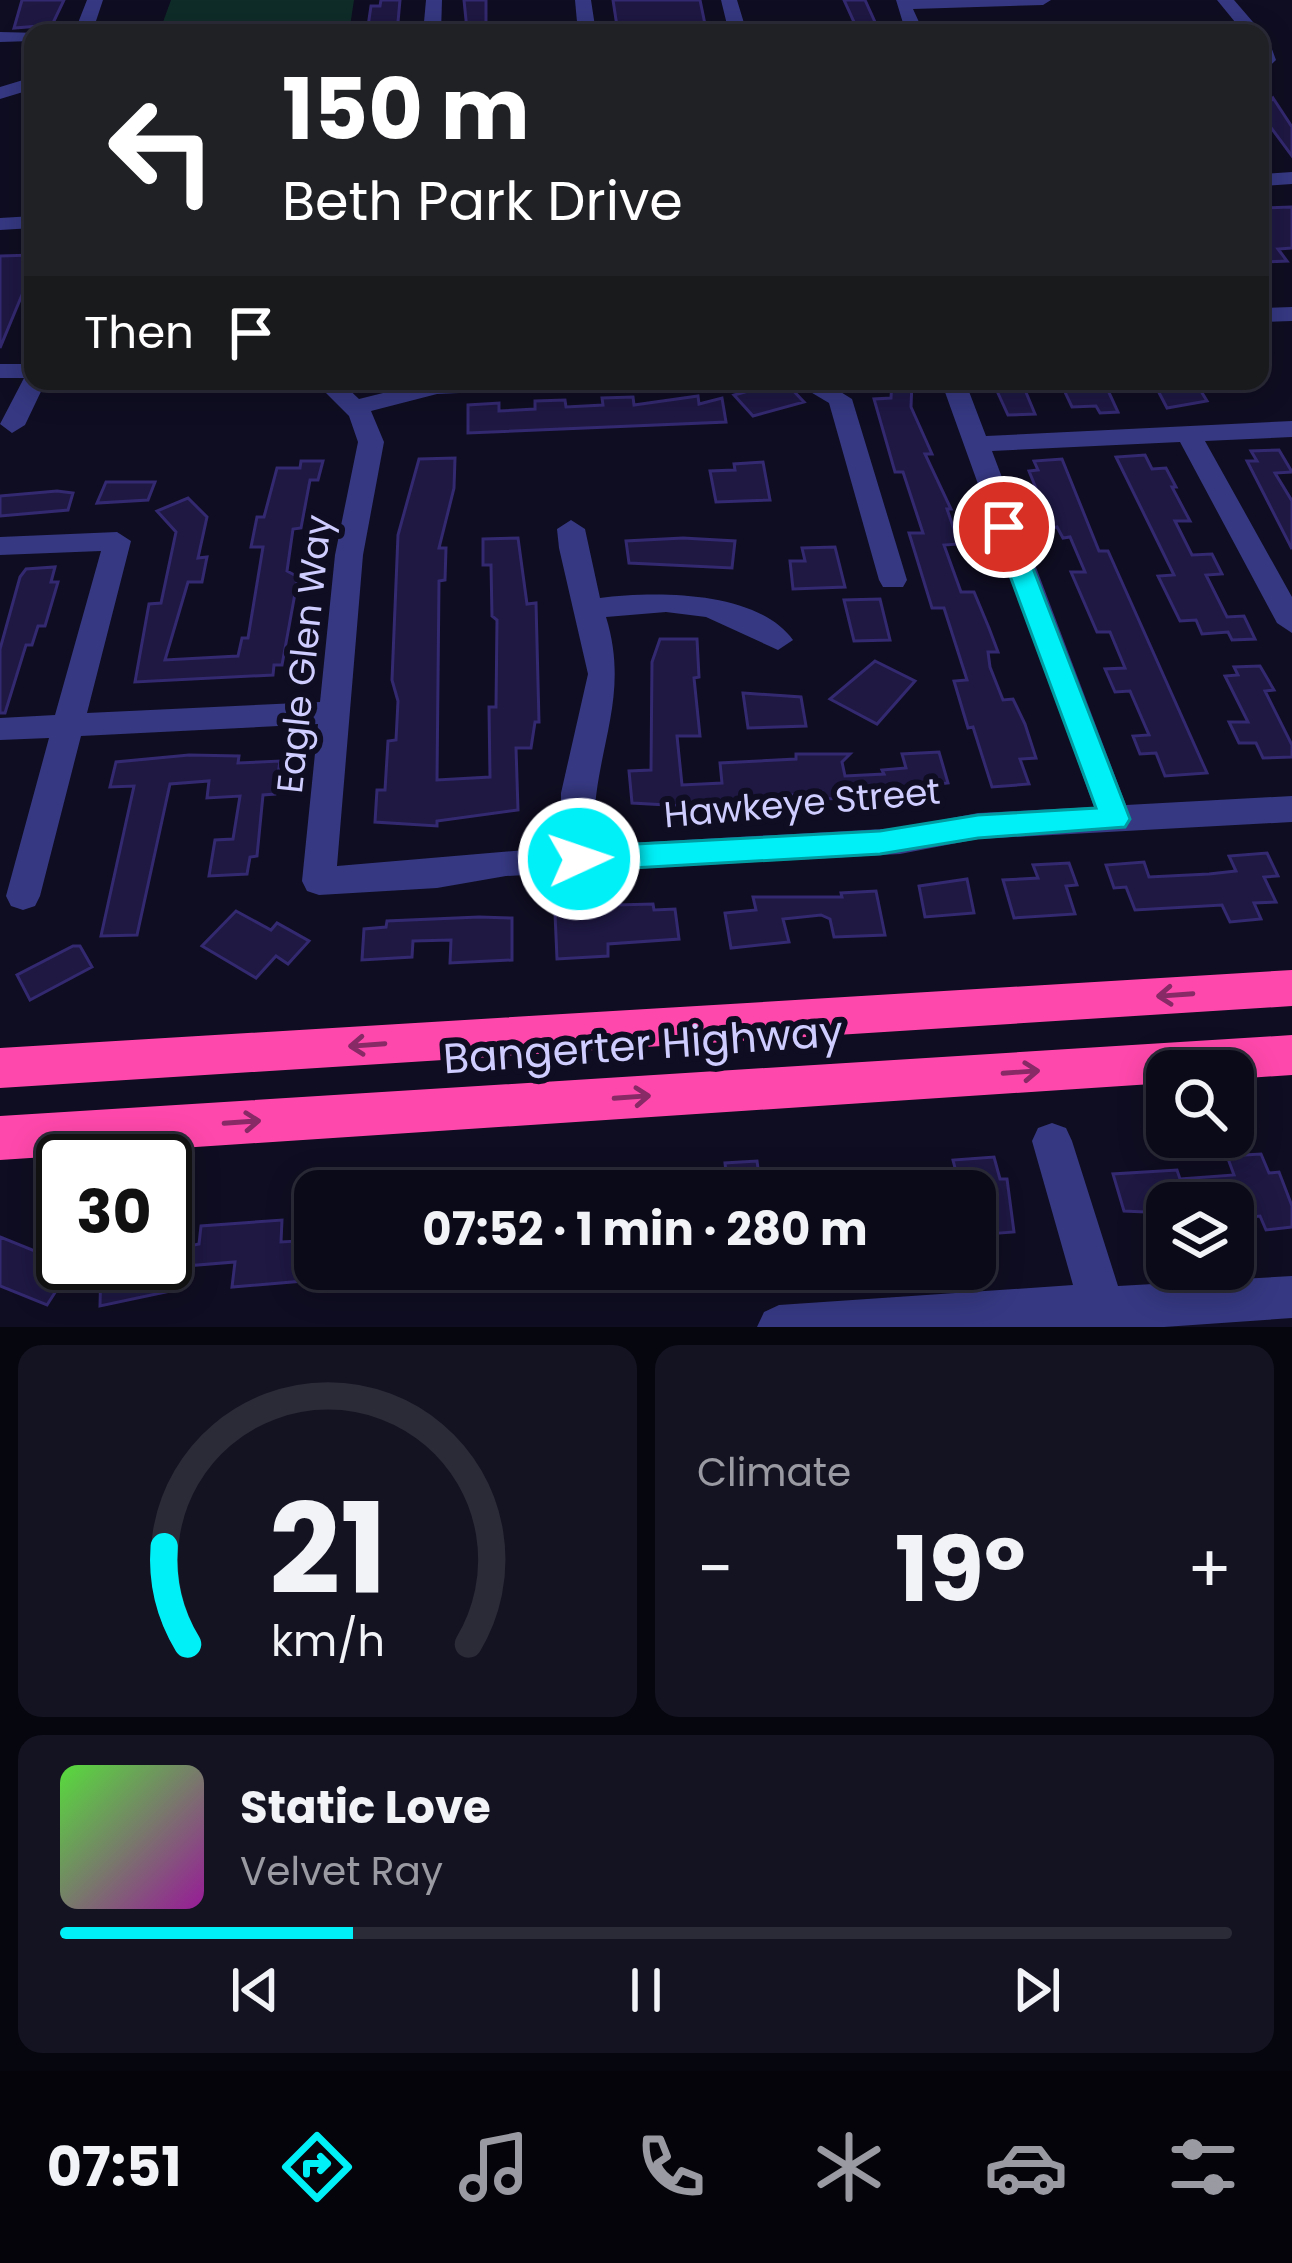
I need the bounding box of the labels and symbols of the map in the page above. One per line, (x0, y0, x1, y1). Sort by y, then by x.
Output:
pin (953, 476, 1055, 578)
street label: Eagle Glen Way (264, 512, 344, 796)
street label: Hawkeye Street (662, 766, 942, 840)
position arrow (516, 796, 642, 922)
one-way arrow (1156, 984, 1195, 1007)
street label: Bangerter Highway (441, 1002, 845, 1088)
one-way arrow (348, 1034, 387, 1057)
one-way arrow (1001, 1061, 1040, 1084)
one-way arrow (612, 1085, 651, 1108)
one-way arrow (222, 1110, 261, 1133)
speed limit sign: 30 (36, 1134, 192, 1290)

